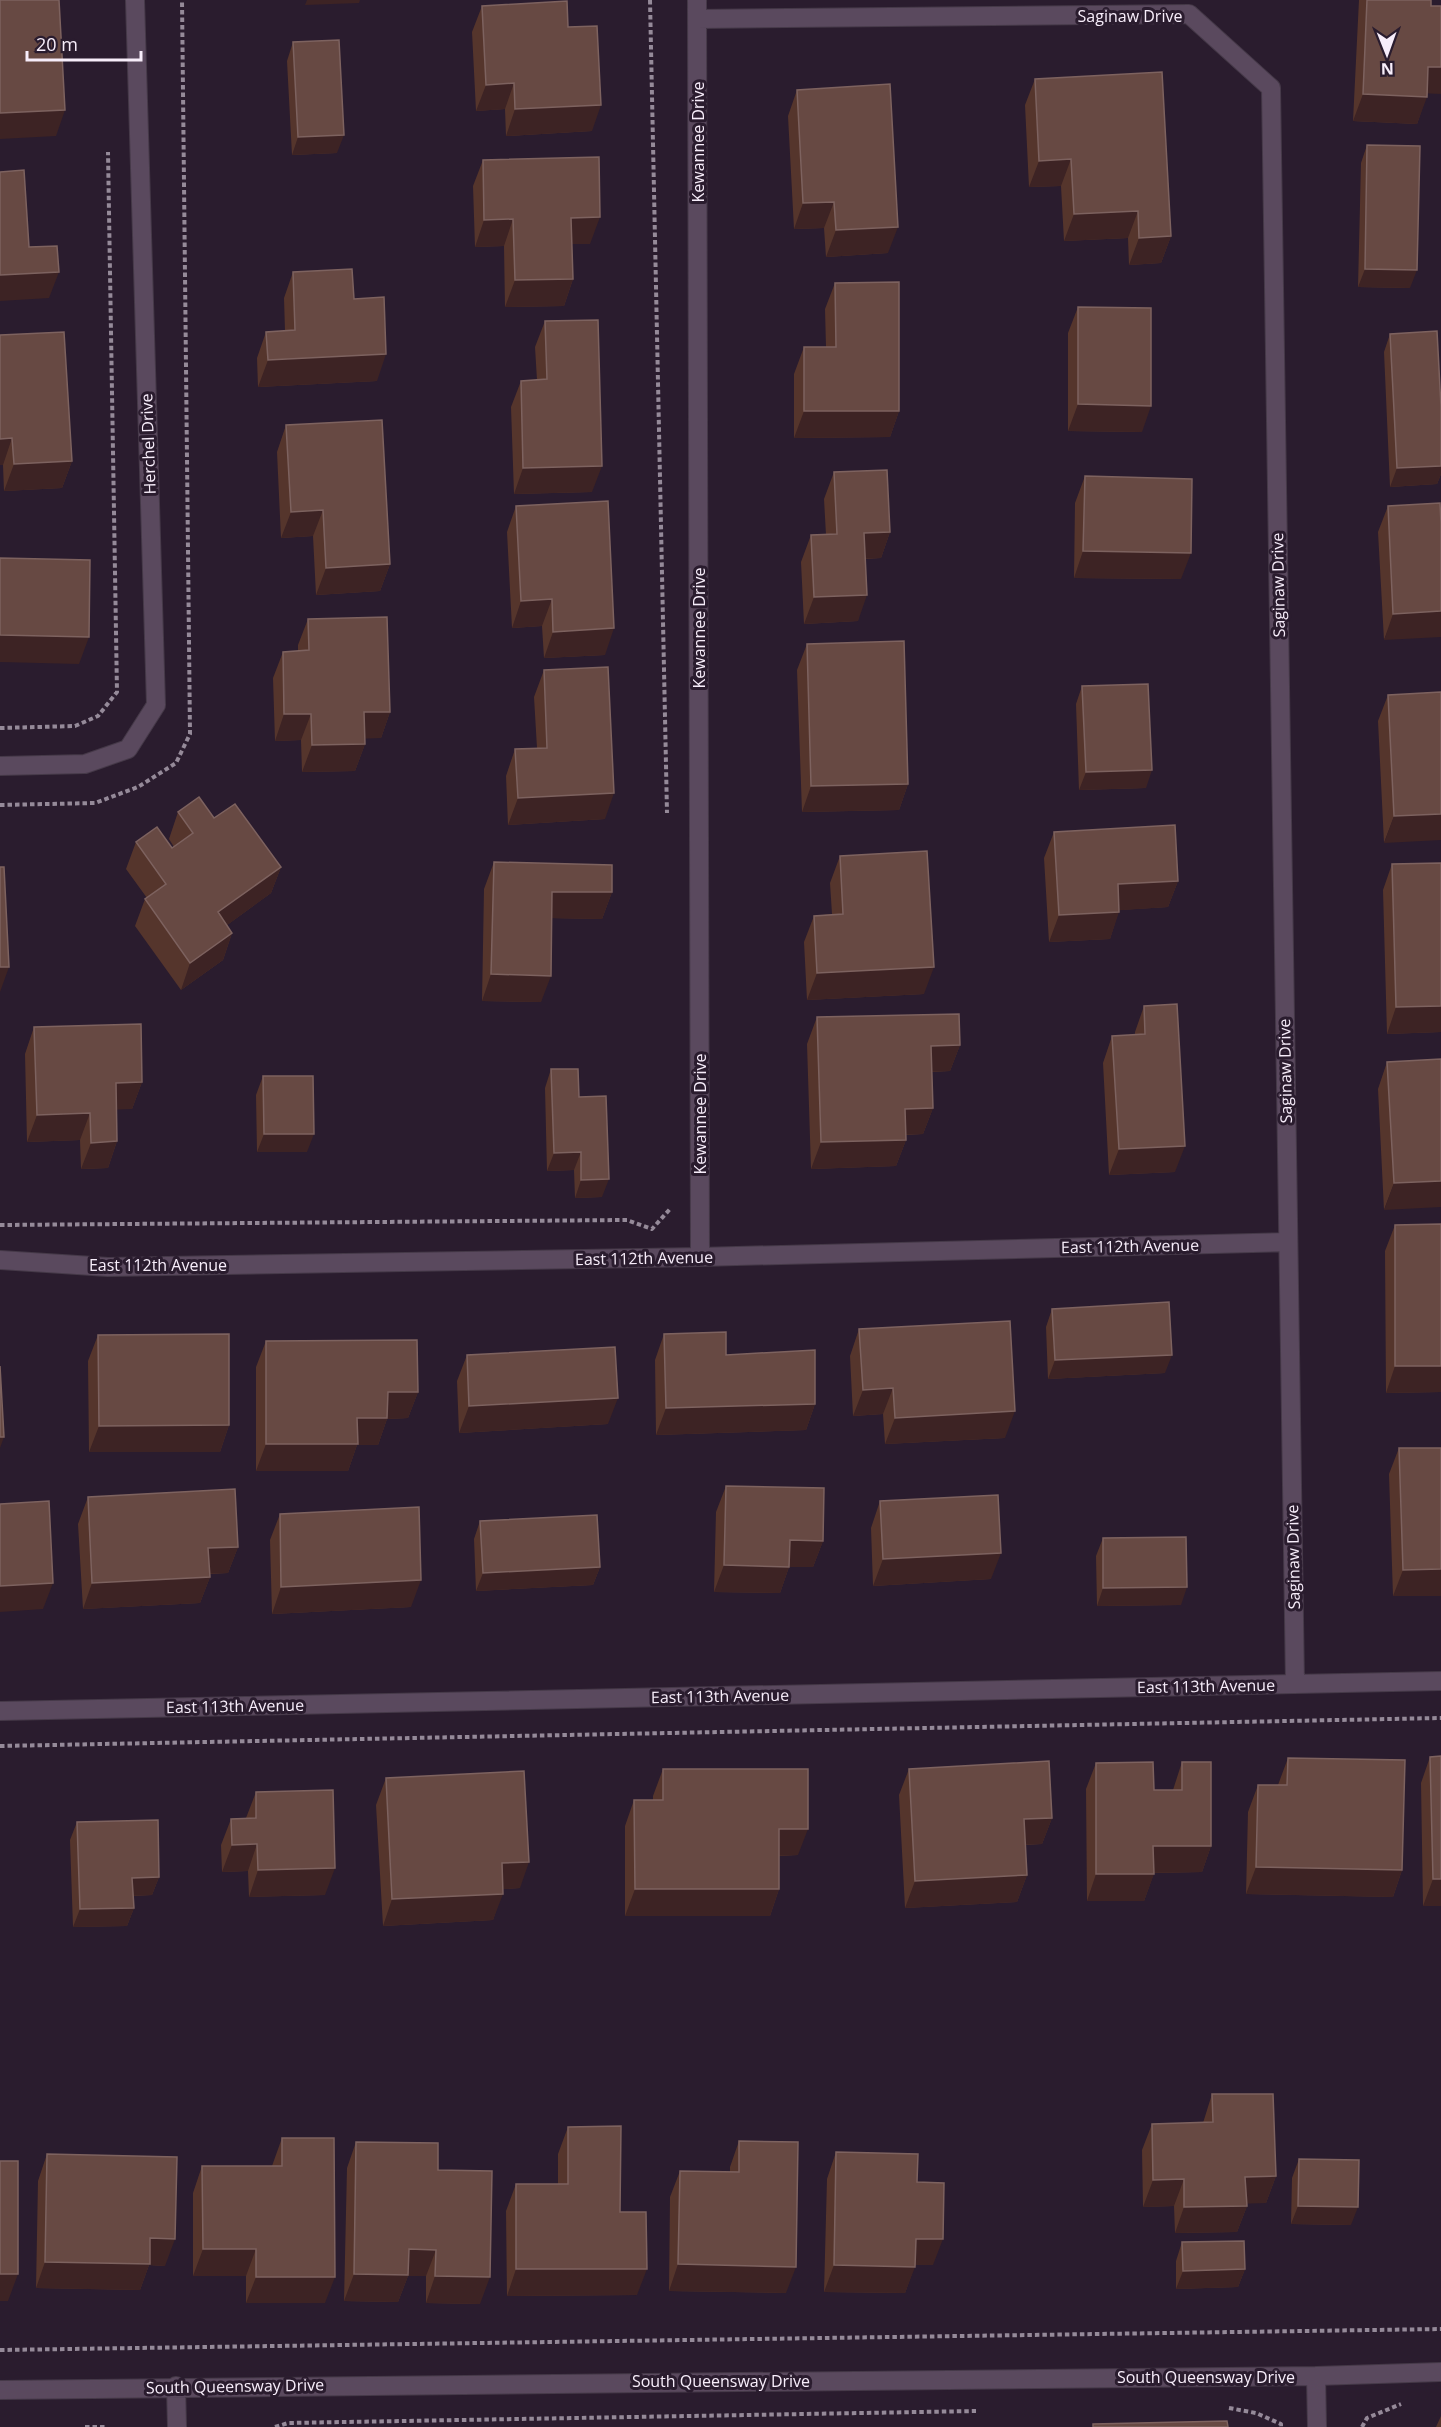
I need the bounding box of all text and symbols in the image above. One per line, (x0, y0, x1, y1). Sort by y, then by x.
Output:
street label: Saginaw Drive (1078, 5, 1182, 27)
scale bar (27, 24, 141, 62)
north arrow (1357, 24, 1417, 84)
text: 20 m (36, 32, 78, 56)
text: N (1381, 58, 1394, 80)
street label: Kewannee Drive (687, 81, 709, 202)
street label: Herchel Drive (135, 393, 161, 495)
street label: Saginaw Drive (1266, 532, 1290, 638)
street label: Kewannee Drive (688, 567, 710, 688)
street label: Saginaw Drive (1273, 1018, 1297, 1124)
street label: Kewannee Drive (689, 1053, 711, 1174)
street label: East 112th Avenue (1061, 1234, 1199, 1258)
street label: East 112th Avenue (575, 1246, 713, 1270)
street label: East 112th Avenue (89, 1254, 227, 1276)
street label: Saginaw Drive (1281, 1504, 1305, 1610)
street label: East 113th Avenue (1137, 1674, 1275, 1698)
street label: East 113th Avenue (651, 1684, 789, 1708)
street label: East 113th Avenue (166, 1694, 304, 1718)
street label: South Queensway Drive (1117, 2366, 1295, 2388)
street label: South Queensway Drive (632, 2370, 810, 2392)
street label: South Queensway Drive (146, 2373, 324, 2399)

